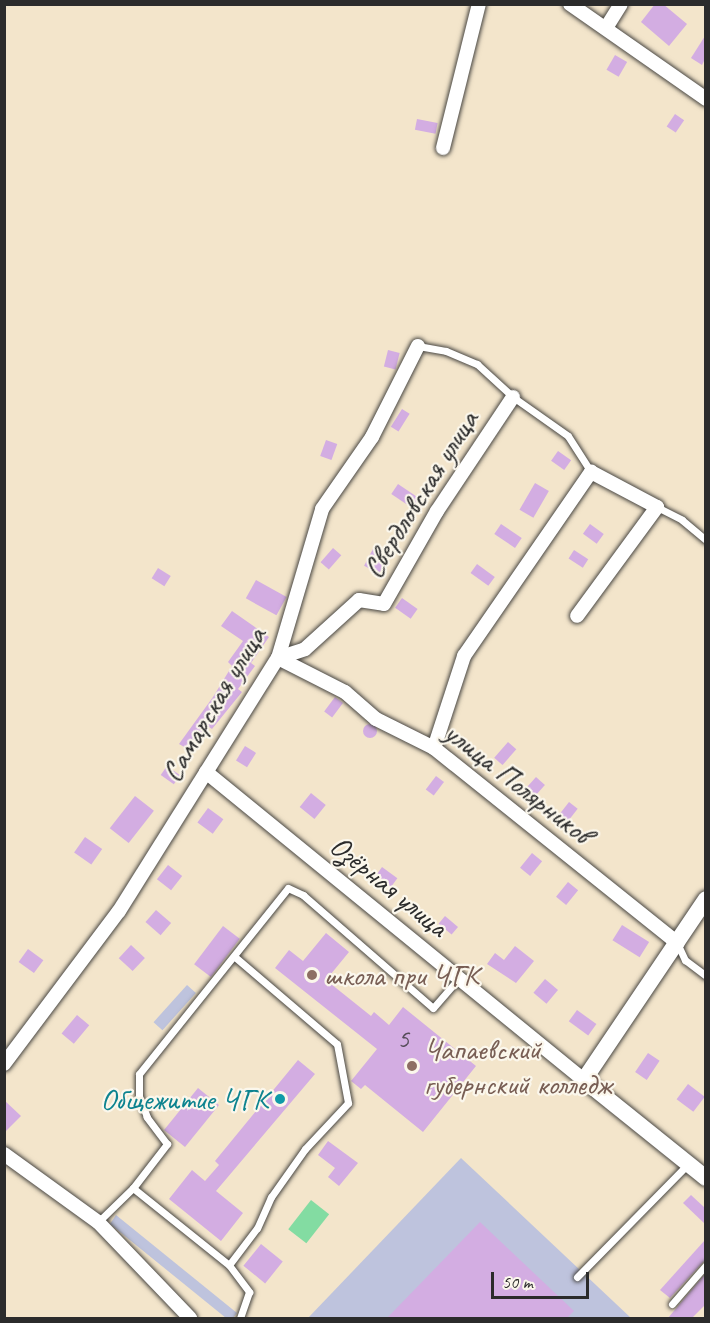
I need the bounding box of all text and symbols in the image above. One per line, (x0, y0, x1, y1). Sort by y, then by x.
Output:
street label: Свердловская улица (353, 402, 487, 586)
street label: Самарская улица (152, 619, 274, 789)
street label: улица Полярников (437, 714, 599, 852)
street label: Озёрная улица (322, 827, 456, 945)
place label: школа при ЧГК (324, 957, 479, 993)
marker: школа при ЧГК (305, 968, 319, 982)
house number: 5 (397, 1023, 409, 1055)
place label: Чапаевский губернский колледж (424, 1031, 612, 1102)
marker: Чапаевский губернский колледж (405, 1059, 419, 1073)
place label: Общежитие ЧГК (100, 1081, 268, 1117)
marker: Общежитие ЧГК (273, 1092, 287, 1106)
scale bar (494, 1260, 592, 1298)
text: 50 m (502, 1271, 533, 1293)

